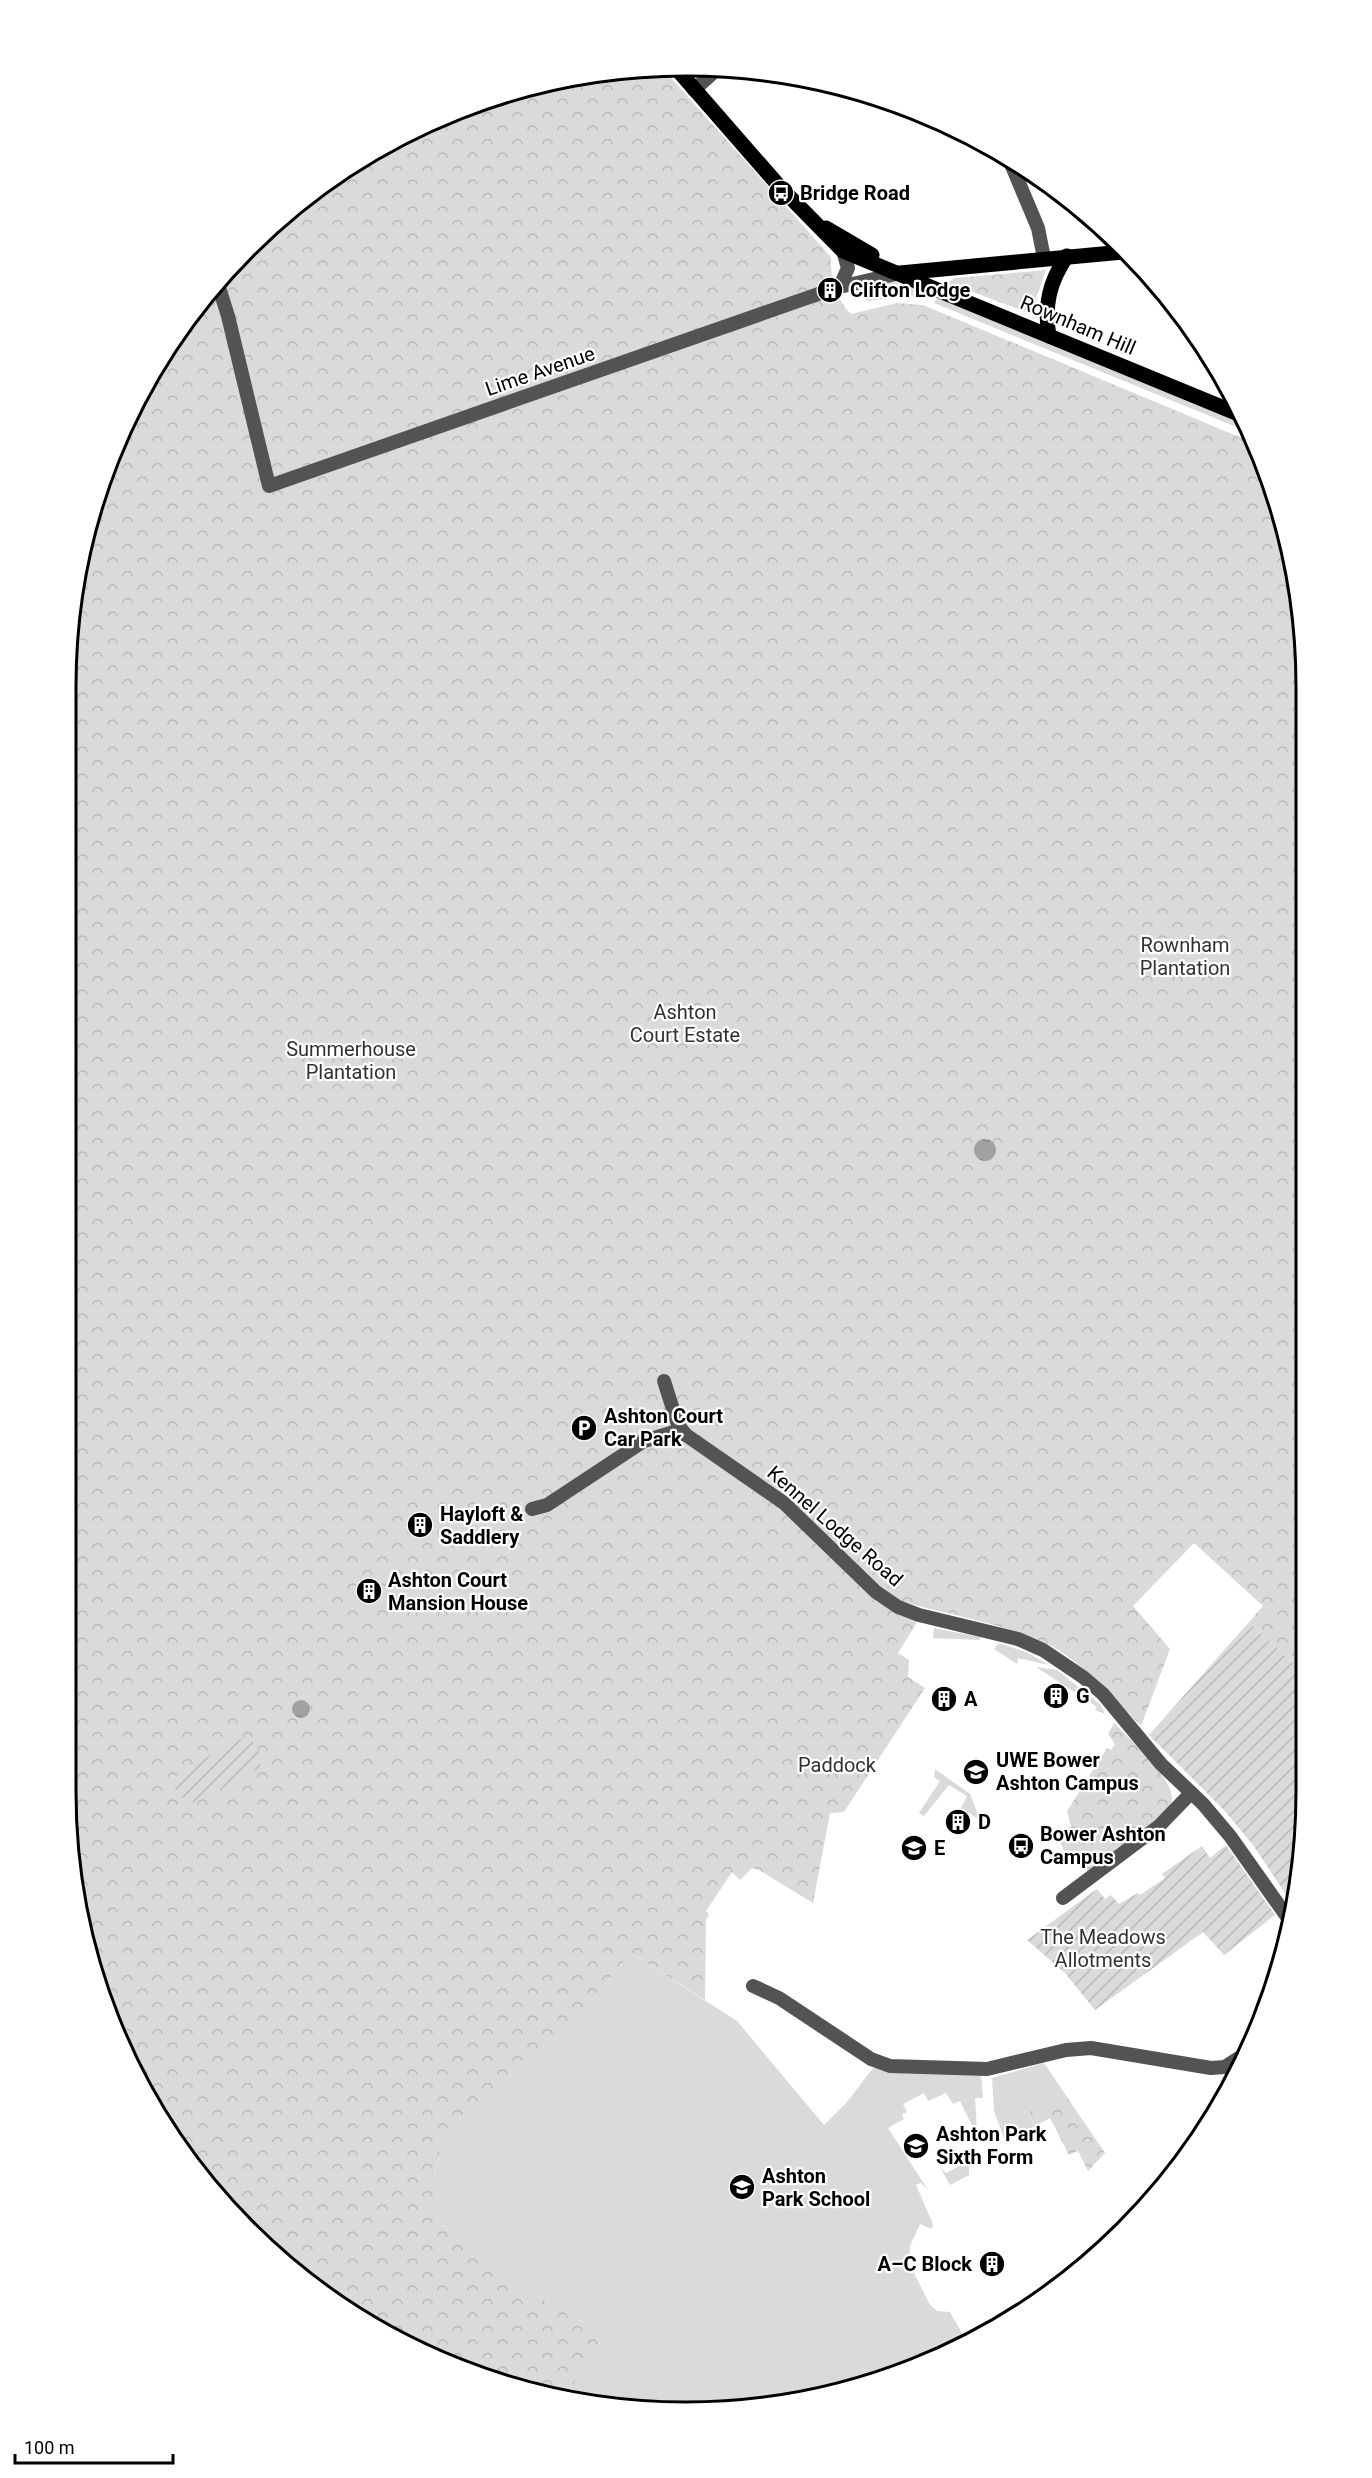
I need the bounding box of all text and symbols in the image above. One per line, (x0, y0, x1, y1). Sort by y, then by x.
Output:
bus stop icon: Bridge Road (766, 178, 796, 208)
place label: Bridge Road (800, 181, 910, 205)
building icon: Clifton Lodge (815, 275, 845, 305)
place label: Clifton Lodge (850, 278, 971, 302)
street label: Rownham Hill (1017, 290, 1139, 360)
street label: Lime Avenue (482, 341, 598, 401)
park label: Rownham Plantation (1140, 933, 1230, 980)
park label: Ashton Court Estate (630, 1000, 740, 1047)
park label: Summerhouse Plantation (286, 1037, 416, 1084)
place label: Ashton Court Car Park (604, 1404, 723, 1451)
parking icon: Ashton Court Car Park (569, 1413, 599, 1443)
street label: Kennel Lodge Road (762, 1461, 908, 1591)
place label: Hayloft & Saddlery (440, 1502, 523, 1549)
building icon: Hayloft & Saddlery (405, 1510, 435, 1540)
place label: Ashton Court Mansion House (388, 1568, 528, 1615)
building icon: Ashton Court Mansion House (354, 1576, 384, 1606)
building icon: G (1041, 1681, 1071, 1711)
building icon: A (929, 1684, 959, 1714)
place label: G (1076, 1684, 1090, 1708)
place label: A (964, 1687, 978, 1711)
place label: UWE Bower Ashton Campus (996, 1748, 1139, 1795)
park label: Paddock (798, 1753, 877, 1777)
school or university icon: UWE Bower Ashton Campus (961, 1757, 991, 1787)
building icon: D (943, 1807, 973, 1837)
place label: D (978, 1810, 991, 1834)
place label: Bower Ashton Campus (1040, 1822, 1166, 1869)
bus stop icon: Bower Ashton Campus (1006, 1831, 1036, 1861)
school or university icon: E (899, 1833, 929, 1863)
place label: E (934, 1836, 945, 1860)
park label: The Meadows Allotments (1040, 1925, 1166, 1972)
place label: Ashton Park Sixth Form (936, 2122, 1047, 2169)
school or university icon: Ashton Park Sixth Form (901, 2131, 931, 2161)
place label: Ashton Park School (762, 2164, 870, 2211)
school or university icon: Ashton Park School (727, 2172, 757, 2202)
building icon: A–C Block (977, 2249, 1007, 2279)
place label: A–C Block (877, 2252, 972, 2276)
scale bar (15, 2427, 172, 2465)
text: 100 m (24, 2437, 75, 2458)

